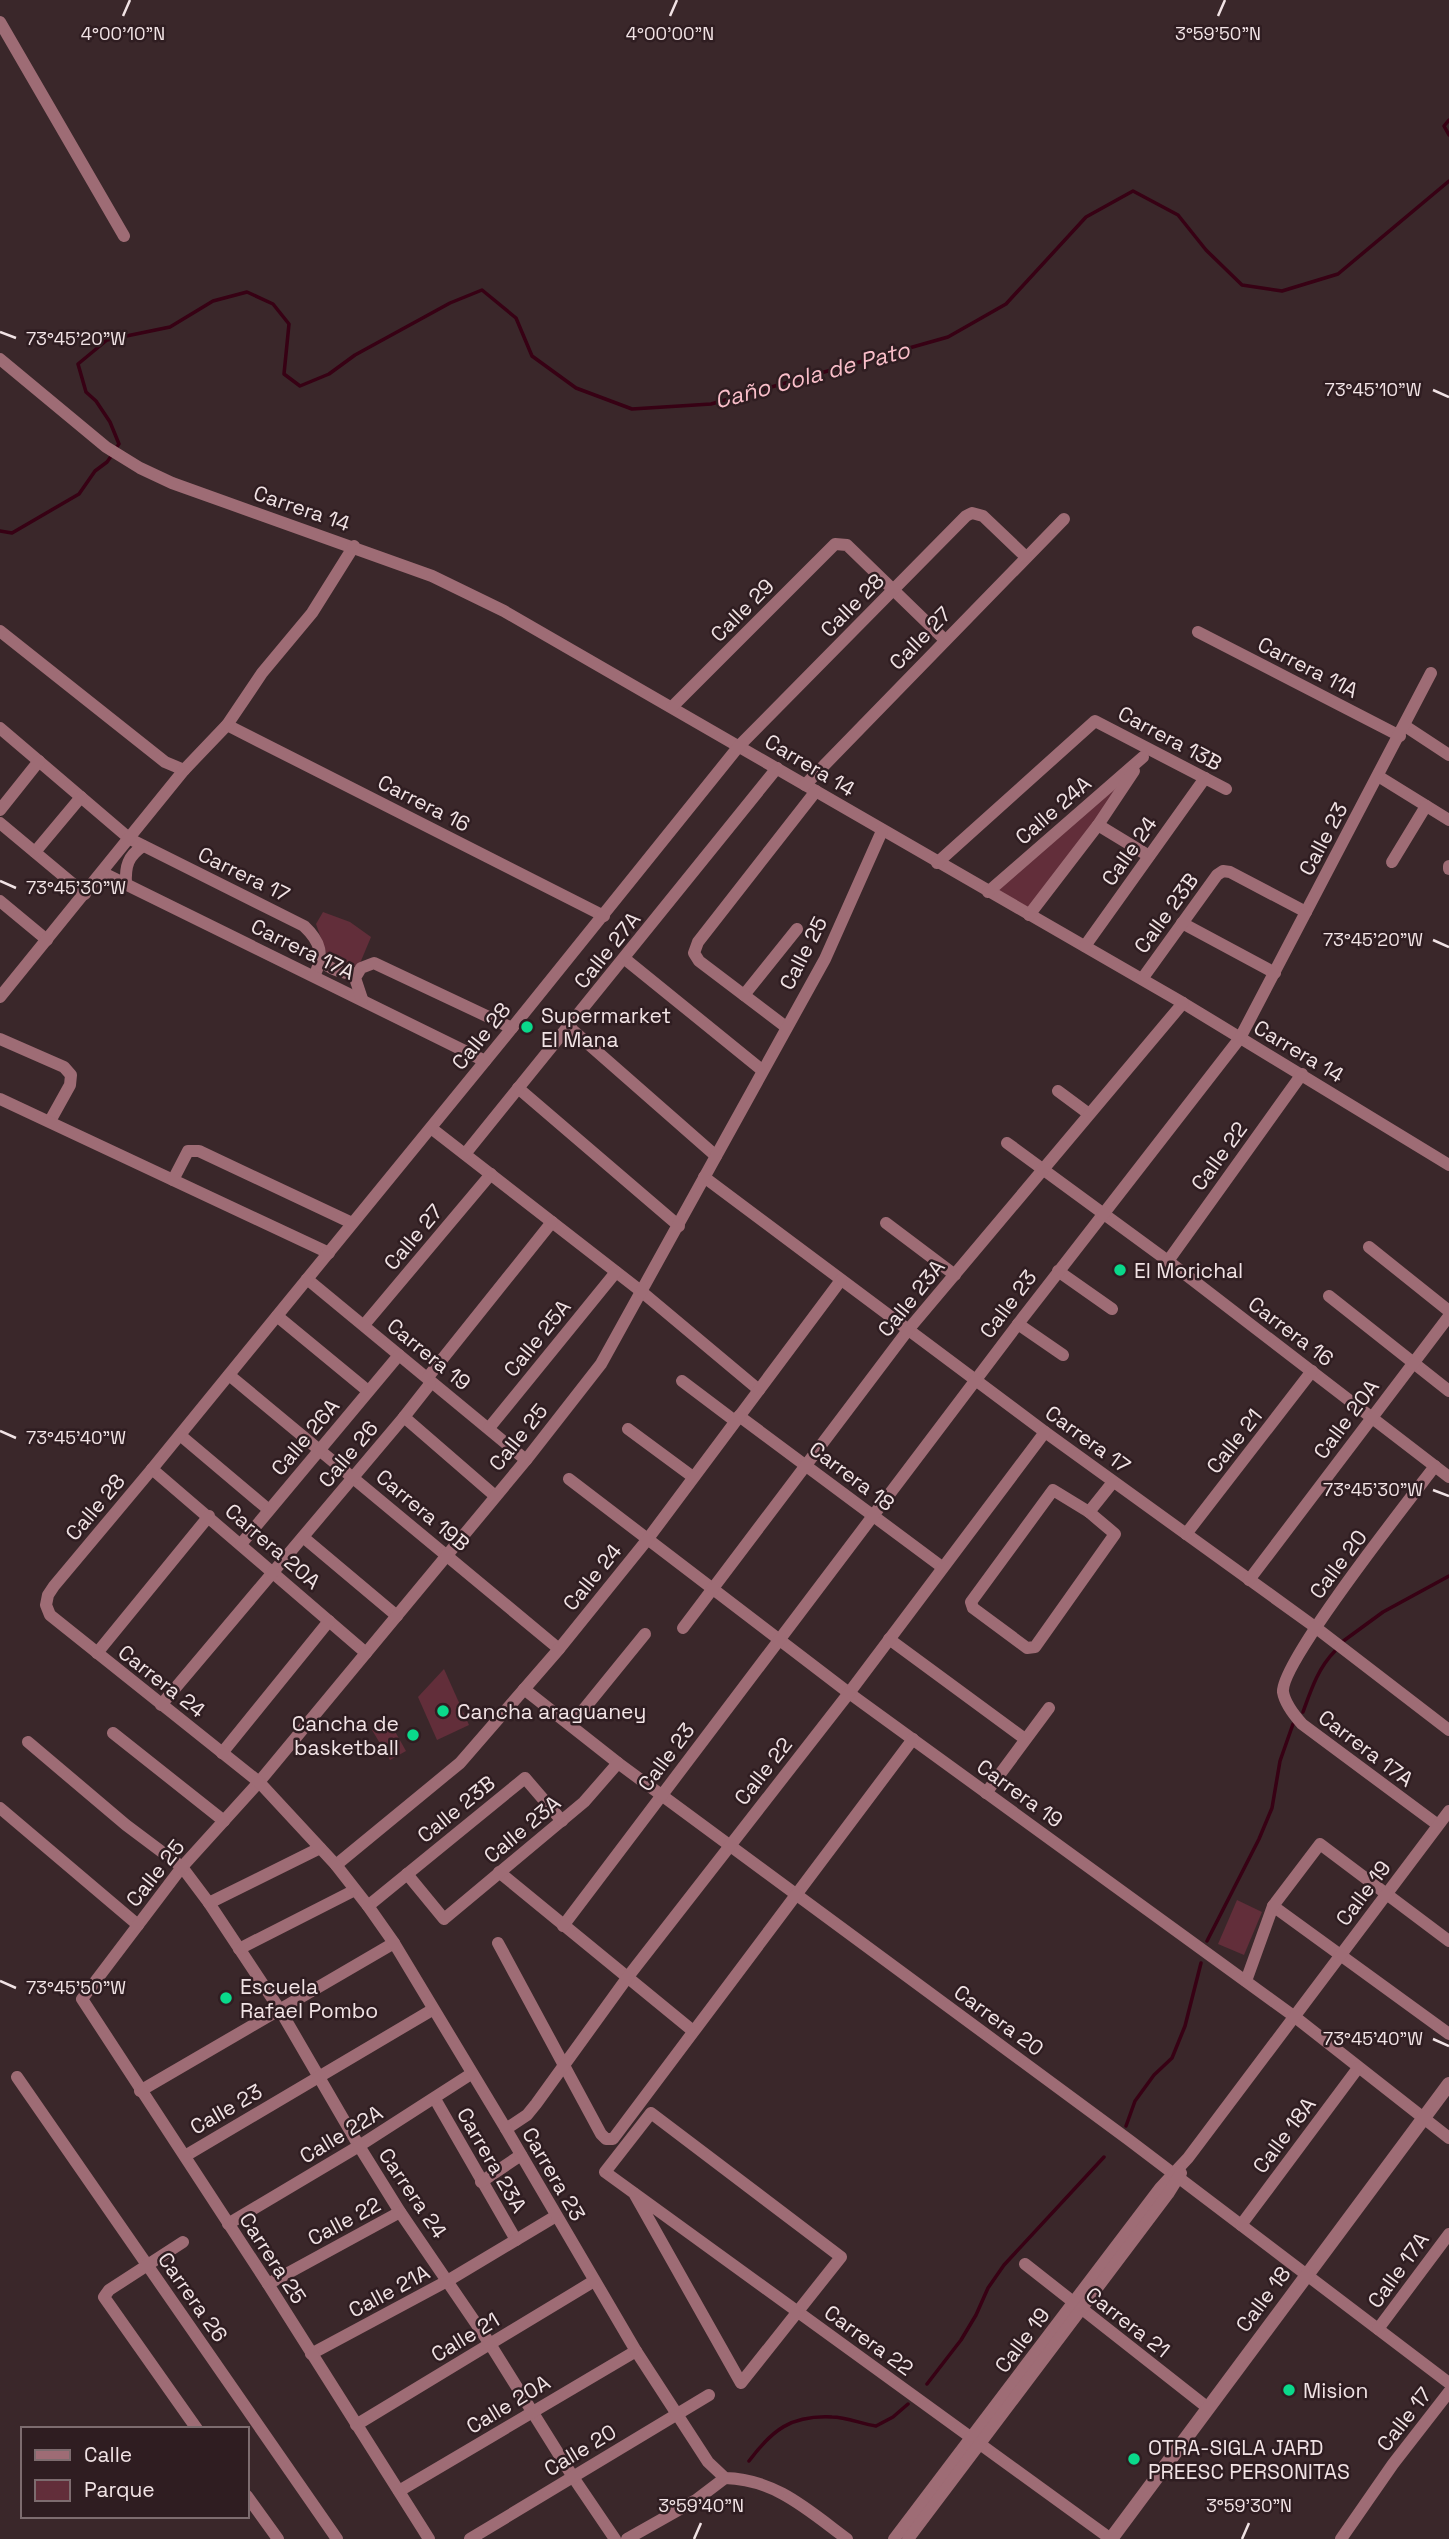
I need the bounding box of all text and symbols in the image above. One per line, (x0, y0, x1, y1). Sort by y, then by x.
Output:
text: 4°00'10"N (81, 22, 165, 45)
text: 4°00'00"N (626, 22, 714, 45)
text: 3°59'50"N (1175, 22, 1261, 45)
text: 73°45'20"W (26, 327, 126, 350)
water label: Caño Cola de Pato (711, 334, 914, 415)
text: 73°45'10"W (1325, 378, 1422, 401)
street label: Carrera 14 (250, 479, 354, 537)
street label: Calle 28 (814, 567, 890, 643)
street label: Calle 29 (704, 572, 780, 648)
street label: Calle 27 (883, 600, 957, 675)
street label: Carrera 11A (1253, 630, 1363, 704)
street label: Carrera 13B (1113, 699, 1227, 777)
street label: Carrera 14 (760, 728, 860, 802)
street label: Carrera 16 (373, 768, 475, 838)
street label: Calle 24A (1009, 770, 1097, 850)
street label: Calle 23 (1293, 798, 1353, 880)
street label: Calle 24 (1095, 811, 1163, 891)
street label: Carrera 17 (194, 840, 295, 908)
street label: Calle 23B (1128, 868, 1204, 958)
text: 73°45'30"W (26, 876, 126, 899)
street label: Calle 27A (568, 906, 646, 994)
street label: Carrera 17A (247, 912, 359, 986)
street label: Calle 25 (773, 912, 833, 994)
text: 73°45'20"W (1323, 928, 1423, 951)
street label: Calle 28 (446, 997, 516, 1075)
place label: Supermarket El Mana (541, 1002, 671, 1053)
street label: Carrera 14 (1249, 1014, 1349, 1088)
marker: Supermarket El Mana (519, 1019, 535, 1035)
street label: Calle 22 (1185, 1116, 1253, 1196)
street label: Calle 27 (378, 1198, 449, 1276)
street label: Calle 23A (872, 1254, 950, 1342)
place label: El Morichal (1134, 1257, 1243, 1284)
marker: El Morichal (1112, 1262, 1128, 1278)
street label: Calle 23 (973, 1264, 1043, 1344)
street label: Carrera 16 (1243, 1290, 1339, 1372)
street label: Calle 25A (498, 1294, 576, 1382)
street label: Carrera 19 (382, 1312, 476, 1396)
street label: Calle 20A (1307, 1374, 1385, 1464)
street label: Calle 26A (265, 1393, 345, 1481)
street label: Calle 25 (483, 1398, 553, 1476)
street label: Carrera 17 (1040, 1399, 1136, 1479)
street label: Calle 21 (1200, 1403, 1268, 1479)
street label: Calle 26 (312, 1415, 384, 1493)
text: 73°45'40"W (26, 1426, 126, 1449)
street label: Carrera 18 (804, 1435, 900, 1517)
street label: Carrera 19B (371, 1463, 475, 1557)
street label: Calle 28 (59, 1468, 131, 1546)
text: 73°45'30"W (1323, 1478, 1423, 1501)
street label: Carrera 20A (220, 1497, 326, 1595)
street label: Calle 20 (1303, 1524, 1373, 1604)
street label: Calle 24 (557, 1538, 627, 1616)
street label: Carrera 24 (113, 1638, 211, 1724)
place label: Cancha araguaney (457, 1698, 646, 1725)
marker: Cancha araguaney (435, 1703, 451, 1719)
street label: Carrera 17A (1313, 1703, 1419, 1793)
place label: Cancha de basketball (292, 1710, 399, 1761)
street label: Calle 23 (631, 1717, 701, 1797)
marker: Cancha de basketball (405, 1727, 421, 1743)
street label: Calle 22 (728, 1732, 798, 1810)
street label: Carrera 19 (972, 1753, 1068, 1833)
street label: Calle 23B (411, 1769, 501, 1849)
street label: Calle 23A (478, 1789, 566, 1869)
street label: Calle 25 (120, 1834, 190, 1912)
street label: Calle 19 (1330, 1855, 1396, 1931)
place label: Escuela Rafael Pombo (240, 1973, 378, 2024)
text: 73°45'50"W (26, 1976, 126, 1999)
street label: Carrera 20 (949, 1978, 1049, 2062)
marker: Escuela Rafael Pombo (218, 1990, 234, 2006)
text: 73°45'40"W (1323, 2027, 1423, 2050)
street label: Calle 23 (185, 2078, 267, 2140)
street label: Calle 18A (1247, 2091, 1321, 2179)
street label: Calle 22A (295, 2099, 387, 2169)
street label: Carrera 23A (451, 2103, 533, 2217)
street label: Carrera 23 (516, 2122, 592, 2226)
street label: Carrera 24 (373, 2142, 453, 2244)
street label: Calle 22 (303, 2191, 385, 2251)
street label: Carrera 25 (233, 2207, 313, 2309)
street label: Calle 17A (1361, 2227, 1435, 2313)
street label: Carrera 26 (152, 2247, 234, 2347)
street label: Calle 21A (344, 2258, 434, 2324)
street label: Calle 18 (1229, 2261, 1297, 2337)
street label: Carrera 21 (1080, 2281, 1176, 2363)
street label: Carrera 22 (819, 2299, 919, 2381)
street label: Calle 19 (989, 2302, 1055, 2378)
street label: Calle 21 (426, 2306, 504, 2368)
street label: Calle 20A (461, 2368, 555, 2440)
place label: Mision (1303, 2377, 1368, 2404)
street label: Calle 17 (1370, 2381, 1438, 2457)
marker: Mision (1281, 2382, 1297, 2398)
street label: Calle 20 (539, 2418, 621, 2482)
legend (21, 2427, 248, 2518)
place label: OTRA-SIGLA JARD PREESC PERSONITAS (1148, 2434, 1350, 2485)
text: Calle (84, 2441, 132, 2468)
marker: OTRA-SIGLA JARD PREESC PERSONITAS (1126, 2451, 1142, 2467)
text: Parque (84, 2476, 155, 2503)
text: 3°59'40"N (658, 2494, 744, 2517)
text: 3°59'30"N (1206, 2494, 1292, 2517)

